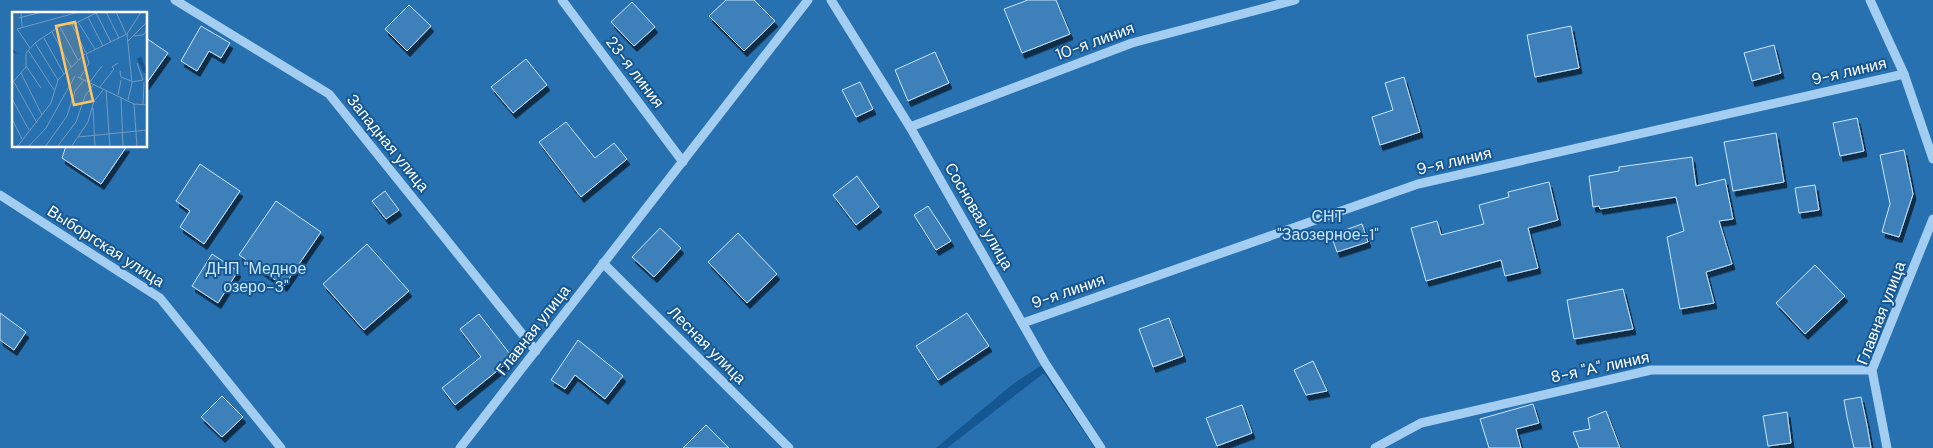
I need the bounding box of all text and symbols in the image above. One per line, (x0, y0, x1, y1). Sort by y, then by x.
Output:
inset map (12, 12, 148, 148)
street label: 10-я линия (1053, 17, 1137, 65)
street label: 23-я линия (601, 32, 669, 112)
street label: 9-я линия (1809, 52, 1889, 90)
street label: Западная улица (342, 90, 434, 196)
street label: 9-я линия (1414, 142, 1494, 180)
street label: Сосновая улица (940, 159, 1018, 273)
street label: Выборгская улица (43, 200, 169, 292)
park label: СНТ "Заозерное-1" (1277, 206, 1379, 245)
park label: ДНП "Медное озеро-3" (206, 258, 307, 297)
street label: Главная улица (1852, 258, 1910, 368)
street label: 9-я линия (1028, 269, 1108, 313)
street label: Главная улица (491, 280, 575, 379)
street label: Лесная улица (663, 301, 751, 389)
street label: 8-я "А" линия (1549, 346, 1651, 388)

